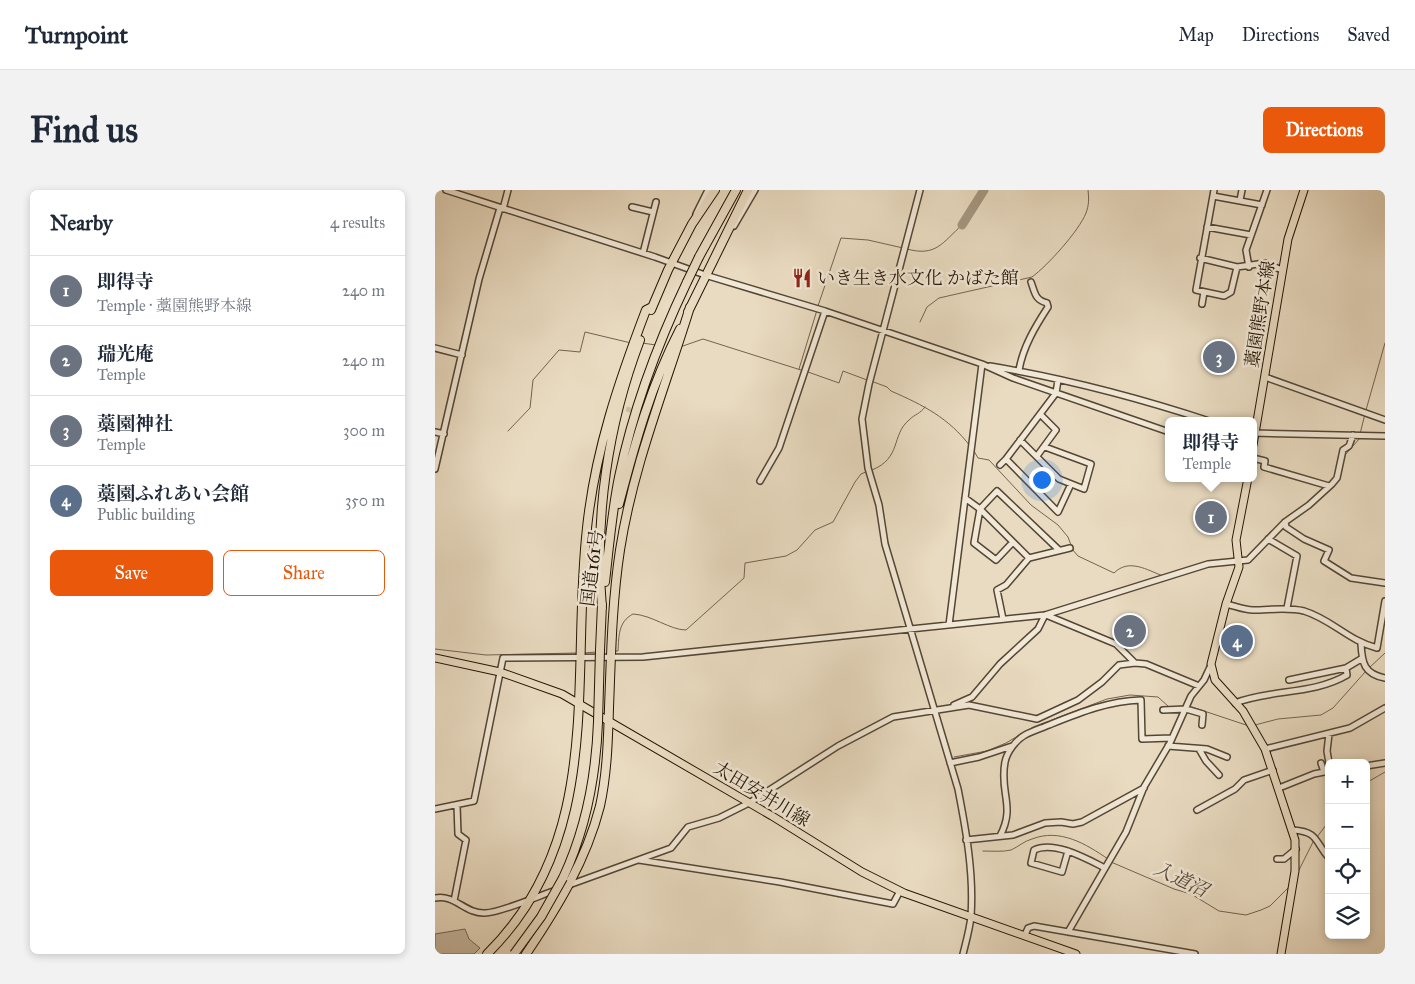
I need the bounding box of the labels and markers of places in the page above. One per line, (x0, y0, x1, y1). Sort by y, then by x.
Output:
restaurant icon: いき生き水文化 かばた館 (791, 267, 813, 289)
place label: いき生き水文化 かばた館 (817, 267, 1019, 289)
pin: 3 (1203, 338, 1235, 376)
pin: 1 (1195, 498, 1227, 536)
pin: 2 (1114, 612, 1146, 650)
pin: 4 (1221, 622, 1253, 660)

